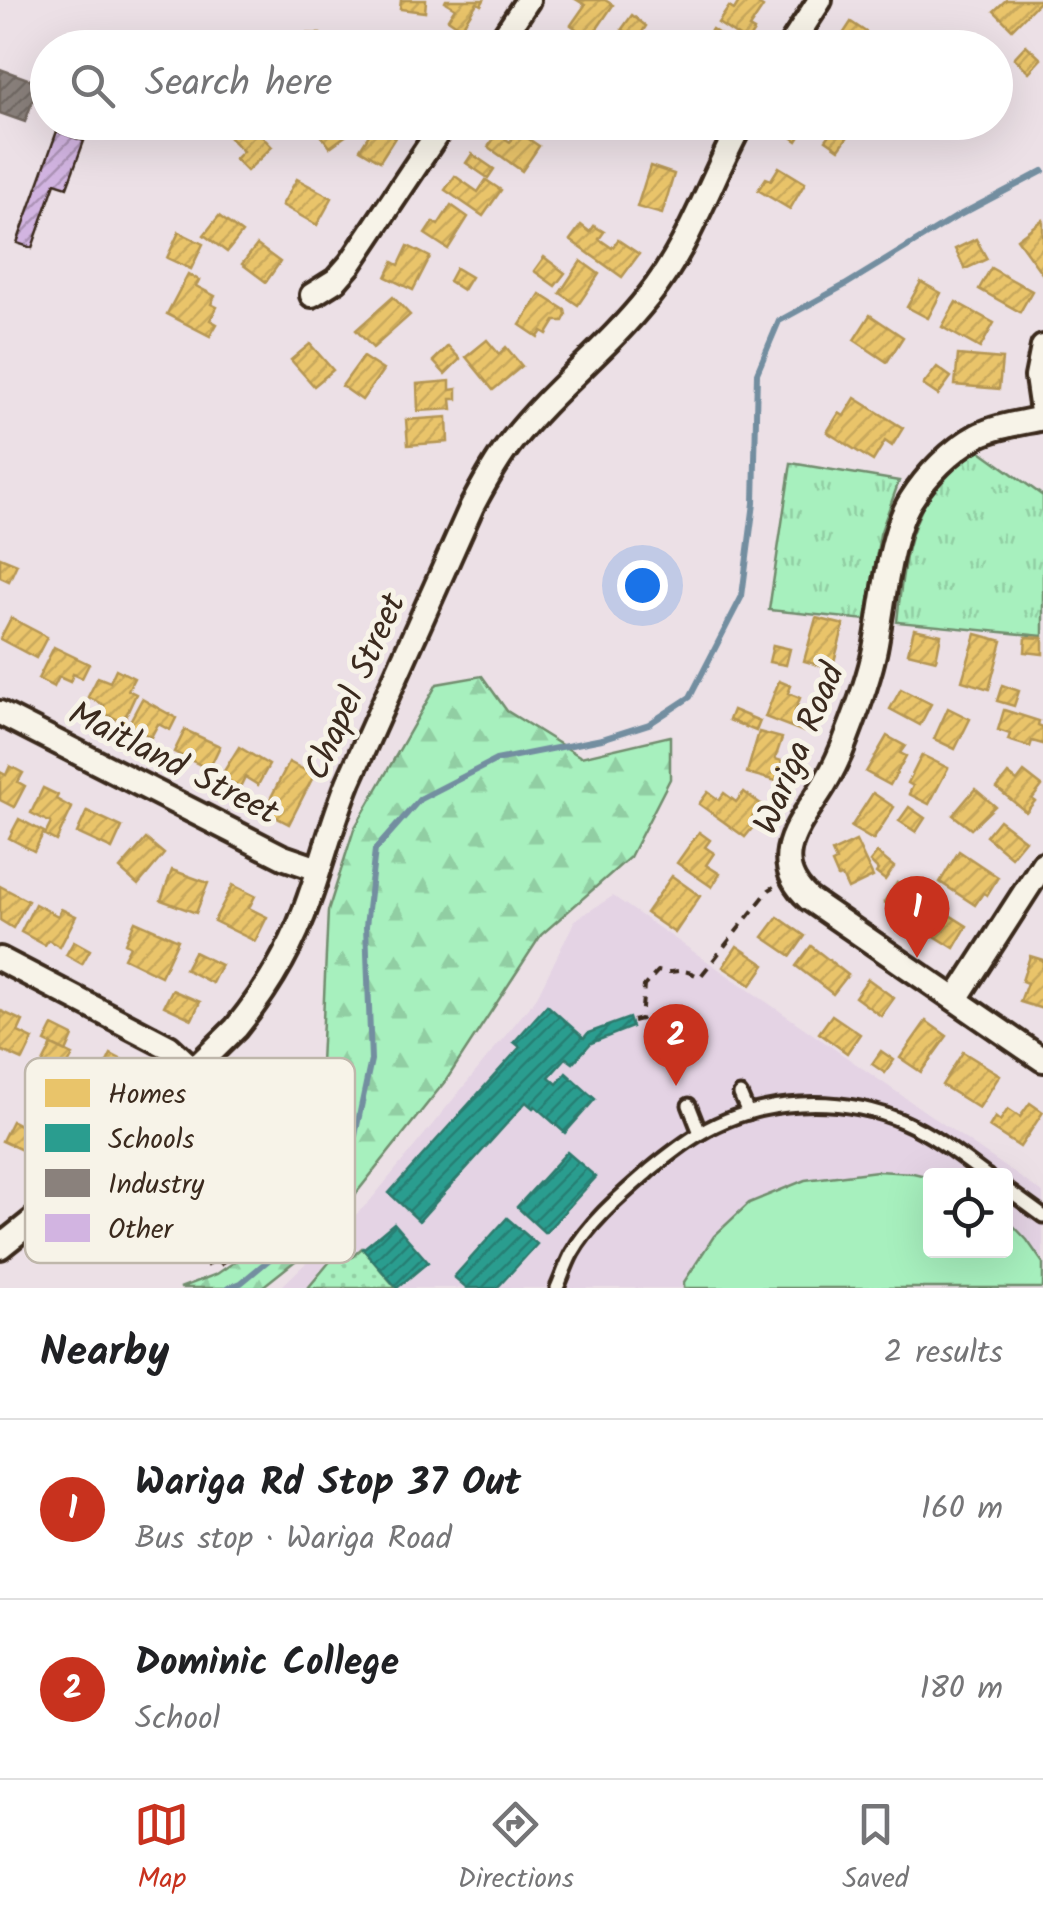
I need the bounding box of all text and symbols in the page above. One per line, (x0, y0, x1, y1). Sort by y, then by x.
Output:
search box (30, 30, 1013, 140)
text: Search here (145, 55, 332, 115)
icon: search (65, 58, 120, 113)
your location (617, 560, 668, 611)
street label: Chapel Street (290, 584, 423, 790)
street label: Wariga Road (740, 654, 862, 843)
street label: Maitland Street (58, 688, 288, 842)
pin: 1 (884, 876, 950, 958)
pin: 2 (644, 1004, 708, 1086)
legend (25, 1058, 355, 1263)
text: Homes (108, 1073, 186, 1118)
text: Schools (108, 1118, 195, 1163)
text: Industry (108, 1163, 205, 1208)
map controls (923, 1168, 1013, 1258)
button: locate (923, 1168, 1013, 1258)
text: Other (108, 1208, 175, 1253)
text: Nearby (40, 1320, 169, 1387)
text: 2 results (884, 1328, 1003, 1379)
text: Wariga Rd Stop 37 Out (135, 1454, 521, 1514)
text: 1 (68, 1484, 77, 1535)
text: 160 m (921, 1484, 1003, 1535)
text: Bus stop · Wariga Road (135, 1514, 452, 1565)
text: Dominic College (135, 1634, 399, 1694)
text: 2 (63, 1664, 82, 1715)
text: 180 m (919, 1664, 1003, 1715)
text: School (135, 1694, 220, 1745)
tab: Map (134, 1797, 189, 1902)
tab: Directions (458, 1797, 574, 1902)
tab: Saved (842, 1797, 909, 1902)

